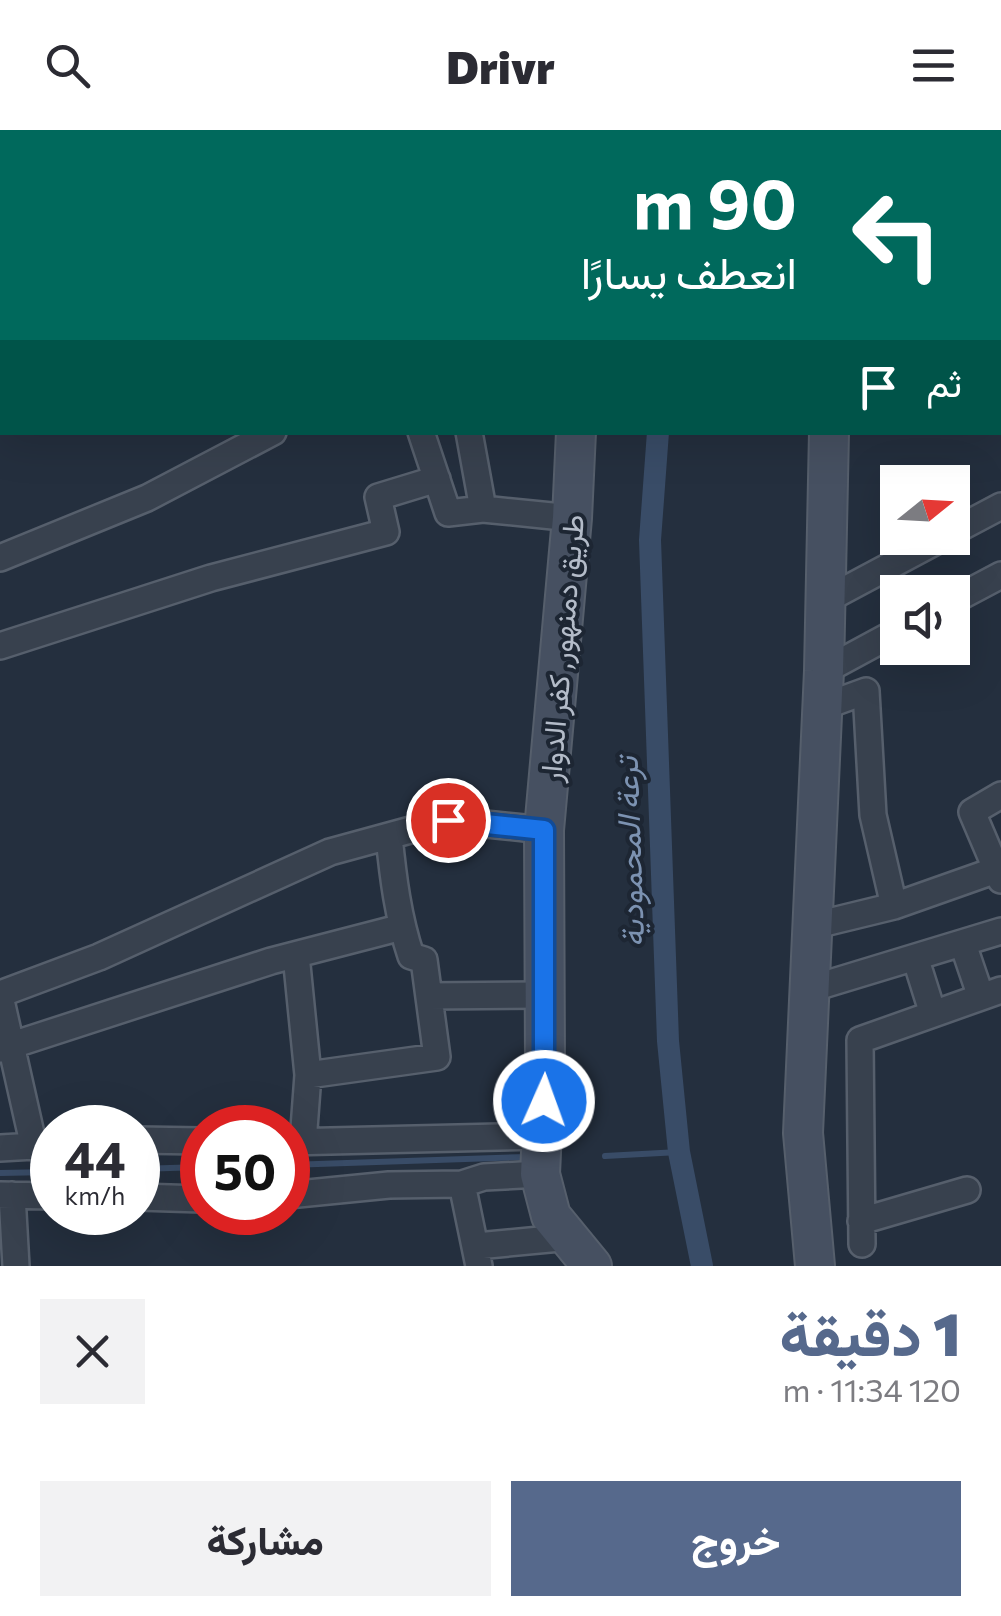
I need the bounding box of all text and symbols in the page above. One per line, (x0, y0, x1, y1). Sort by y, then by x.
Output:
icon: search (40, 38, 95, 93)
text: Drivr (446, 38, 555, 93)
icon: menu (906, 38, 961, 93)
text: 90 m (633, 158, 797, 243)
icon: left (832, 170, 962, 300)
text: انعطف يسارًا (581, 243, 797, 298)
text: ثم (926, 358, 962, 405)
icon: arrive (851, 360, 906, 415)
north arrow (880, 465, 970, 555)
map controls (880, 465, 970, 665)
street label: طريق دمنهور, كفر الدوار (530, 513, 592, 785)
button: sound (880, 575, 970, 665)
water label: ترعة المحمودية (605, 753, 653, 948)
pin (406, 778, 491, 863)
icon: arrive (421, 793, 476, 848)
position arrow (492, 1049, 596, 1153)
speed limit sign: 50 (180, 1105, 310, 1235)
text: 44 (64, 1127, 126, 1188)
text: km/h (65, 1180, 125, 1210)
text: 1 دقيقة (779, 1295, 961, 1368)
button: close (40, 1299, 145, 1404)
text: 120 m · 11:34 (783, 1369, 961, 1409)
button: مشاركة (40, 1481, 491, 1596)
button: خروج (511, 1481, 961, 1596)

